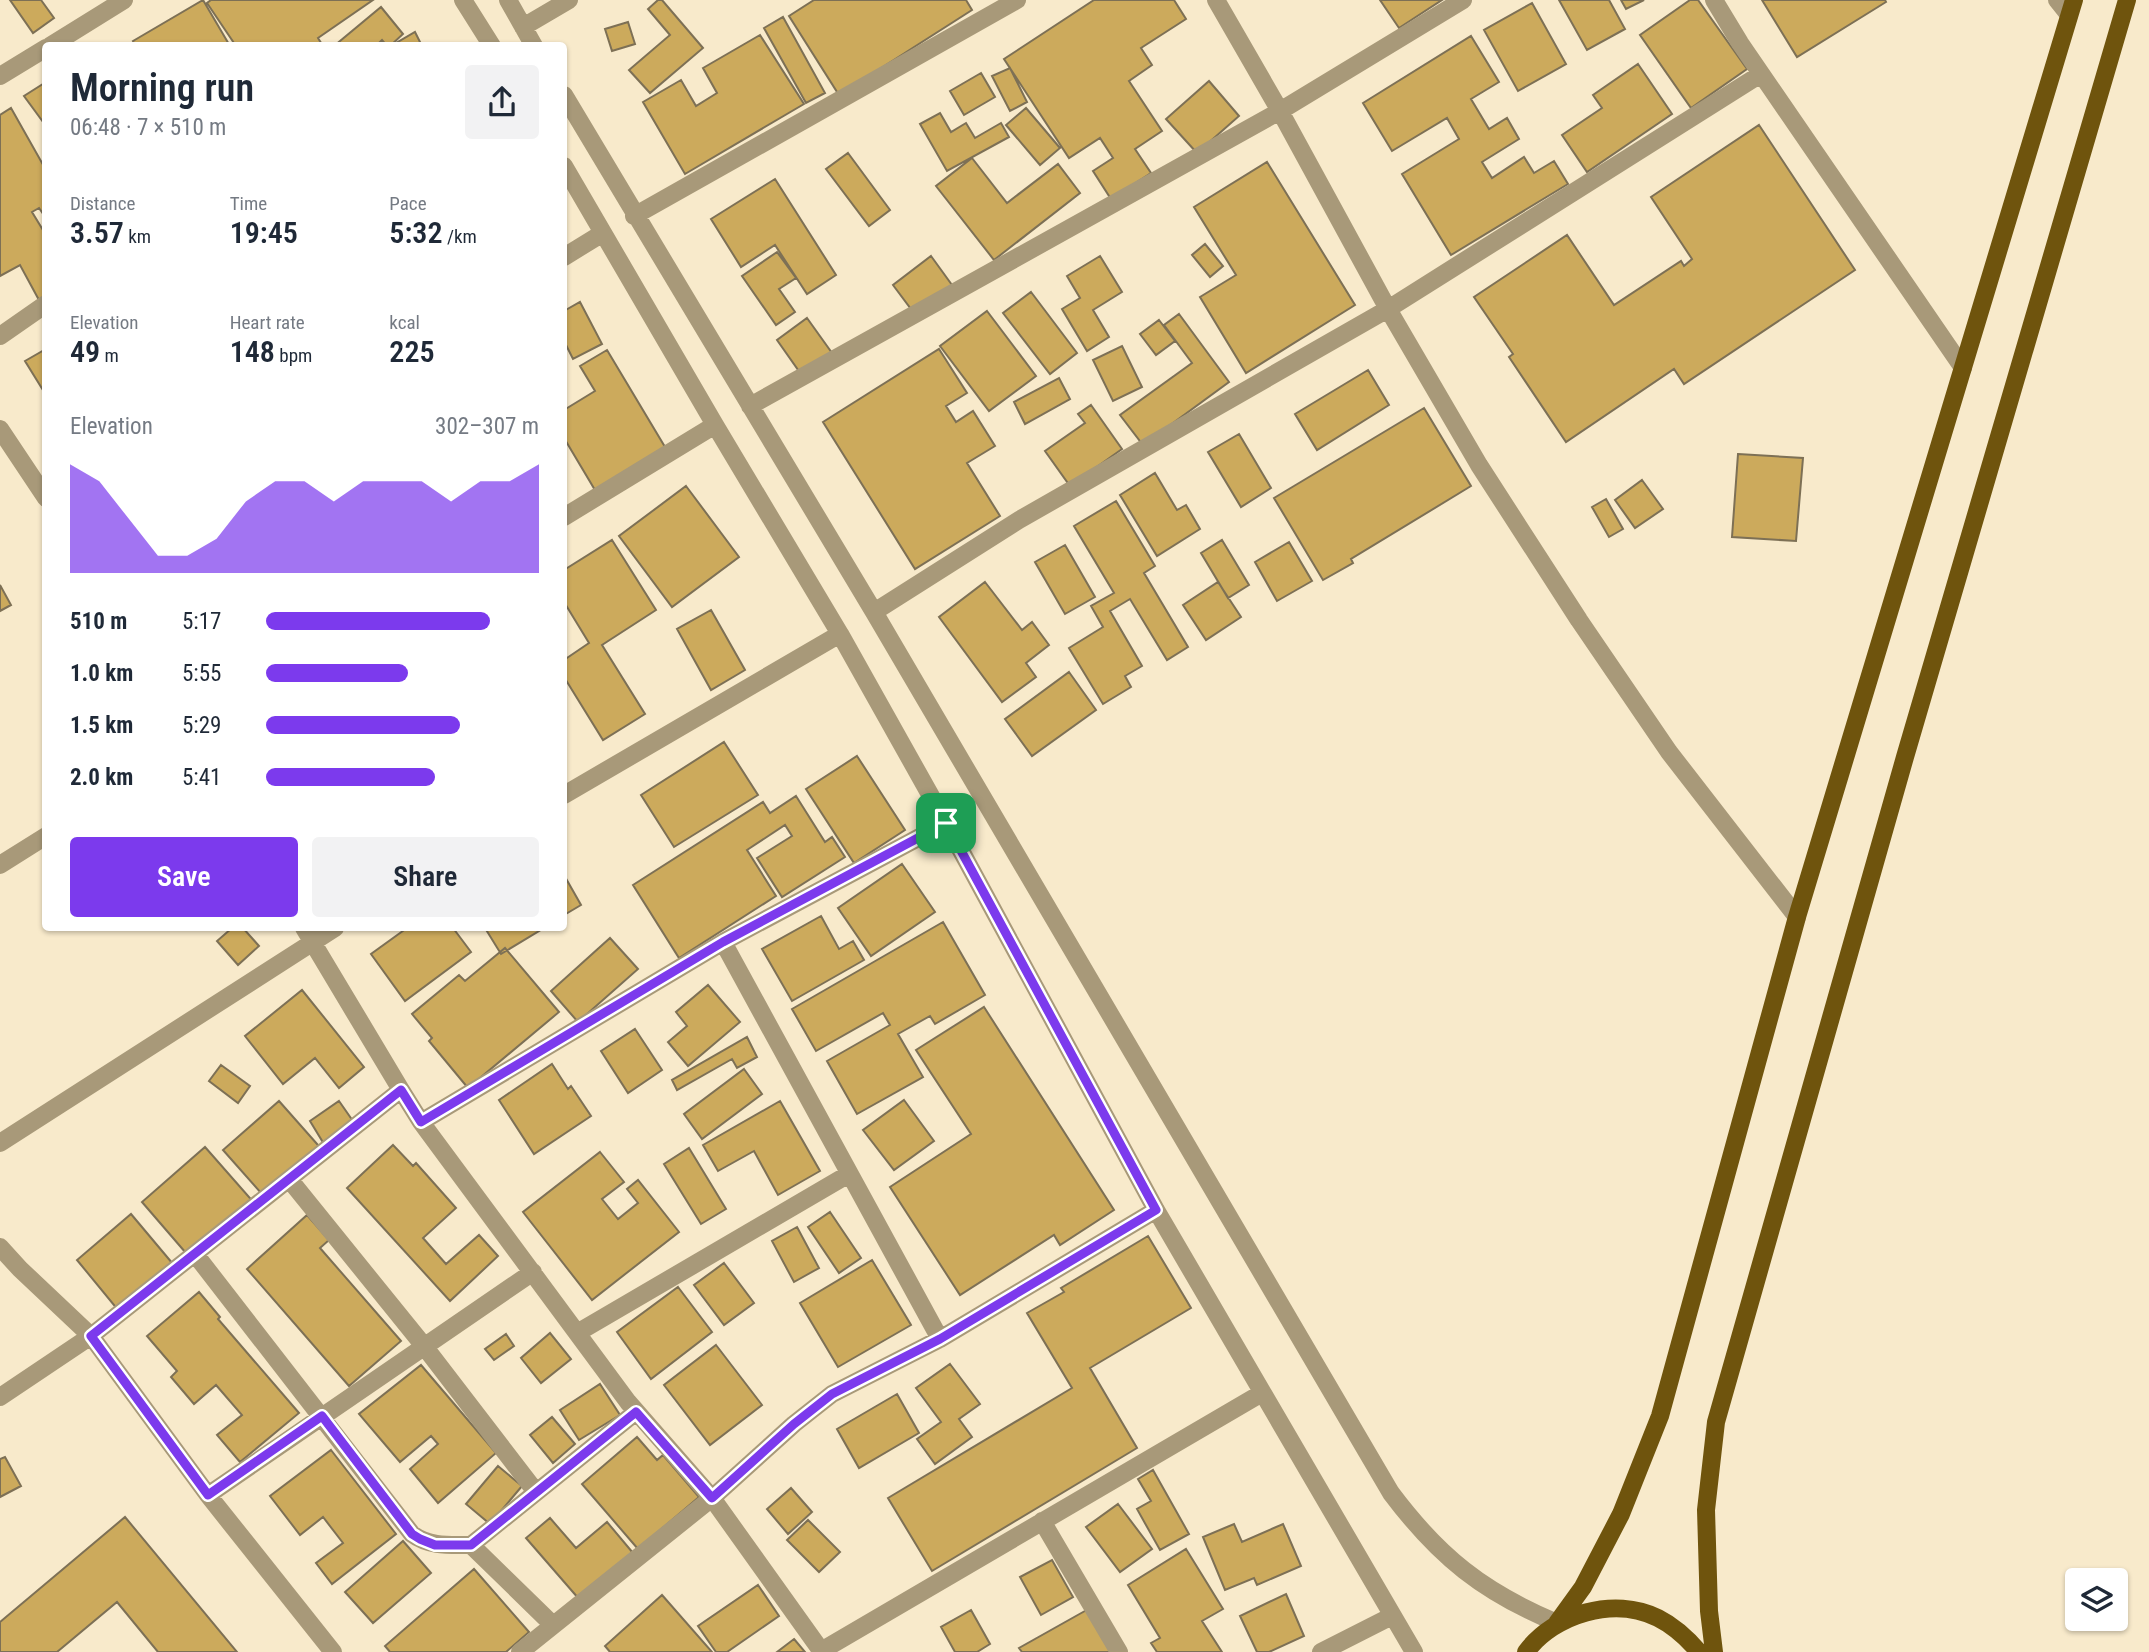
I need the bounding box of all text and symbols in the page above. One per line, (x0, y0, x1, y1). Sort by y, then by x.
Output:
button: share (465, 65, 539, 139)
text: Morning run (70, 66, 254, 110)
text: 06:48 · 7 × 510 m (70, 114, 226, 141)
text: Distance (70, 192, 135, 215)
text: Time (230, 192, 267, 215)
text: Pace (389, 192, 427, 215)
text: 3.57 (70, 215, 124, 250)
text: 19:45 (230, 215, 298, 250)
text: 5:32 (389, 215, 443, 250)
text: km (124, 225, 151, 248)
text: /km (443, 225, 477, 248)
text: Elevation (70, 311, 138, 334)
text: Heart rate (230, 311, 305, 334)
text: kcal (389, 311, 420, 334)
text: 49 (70, 334, 100, 369)
text: 148 (230, 334, 275, 369)
text: 225 (389, 334, 435, 369)
text: m (100, 344, 119, 367)
text: bpm (275, 344, 312, 367)
text: Elevation (70, 413, 153, 440)
text: 302–307 m (435, 413, 539, 440)
text: 510 m (70, 608, 127, 635)
text: 5:17 (182, 608, 221, 635)
text: 1.0 km (70, 660, 133, 687)
text: 5:55 (182, 660, 221, 687)
text: 1.5 km (70, 712, 133, 739)
text: 5:29 (182, 712, 221, 739)
text: 2.0 km (70, 764, 133, 791)
text: 5:41 (182, 764, 221, 791)
pin (916, 793, 976, 853)
icon: arrive (927, 804, 965, 842)
button: Save (70, 837, 298, 917)
button: Share (312, 837, 539, 917)
map controls (2065, 1568, 2128, 1631)
button: layers (2065, 1568, 2128, 1631)

